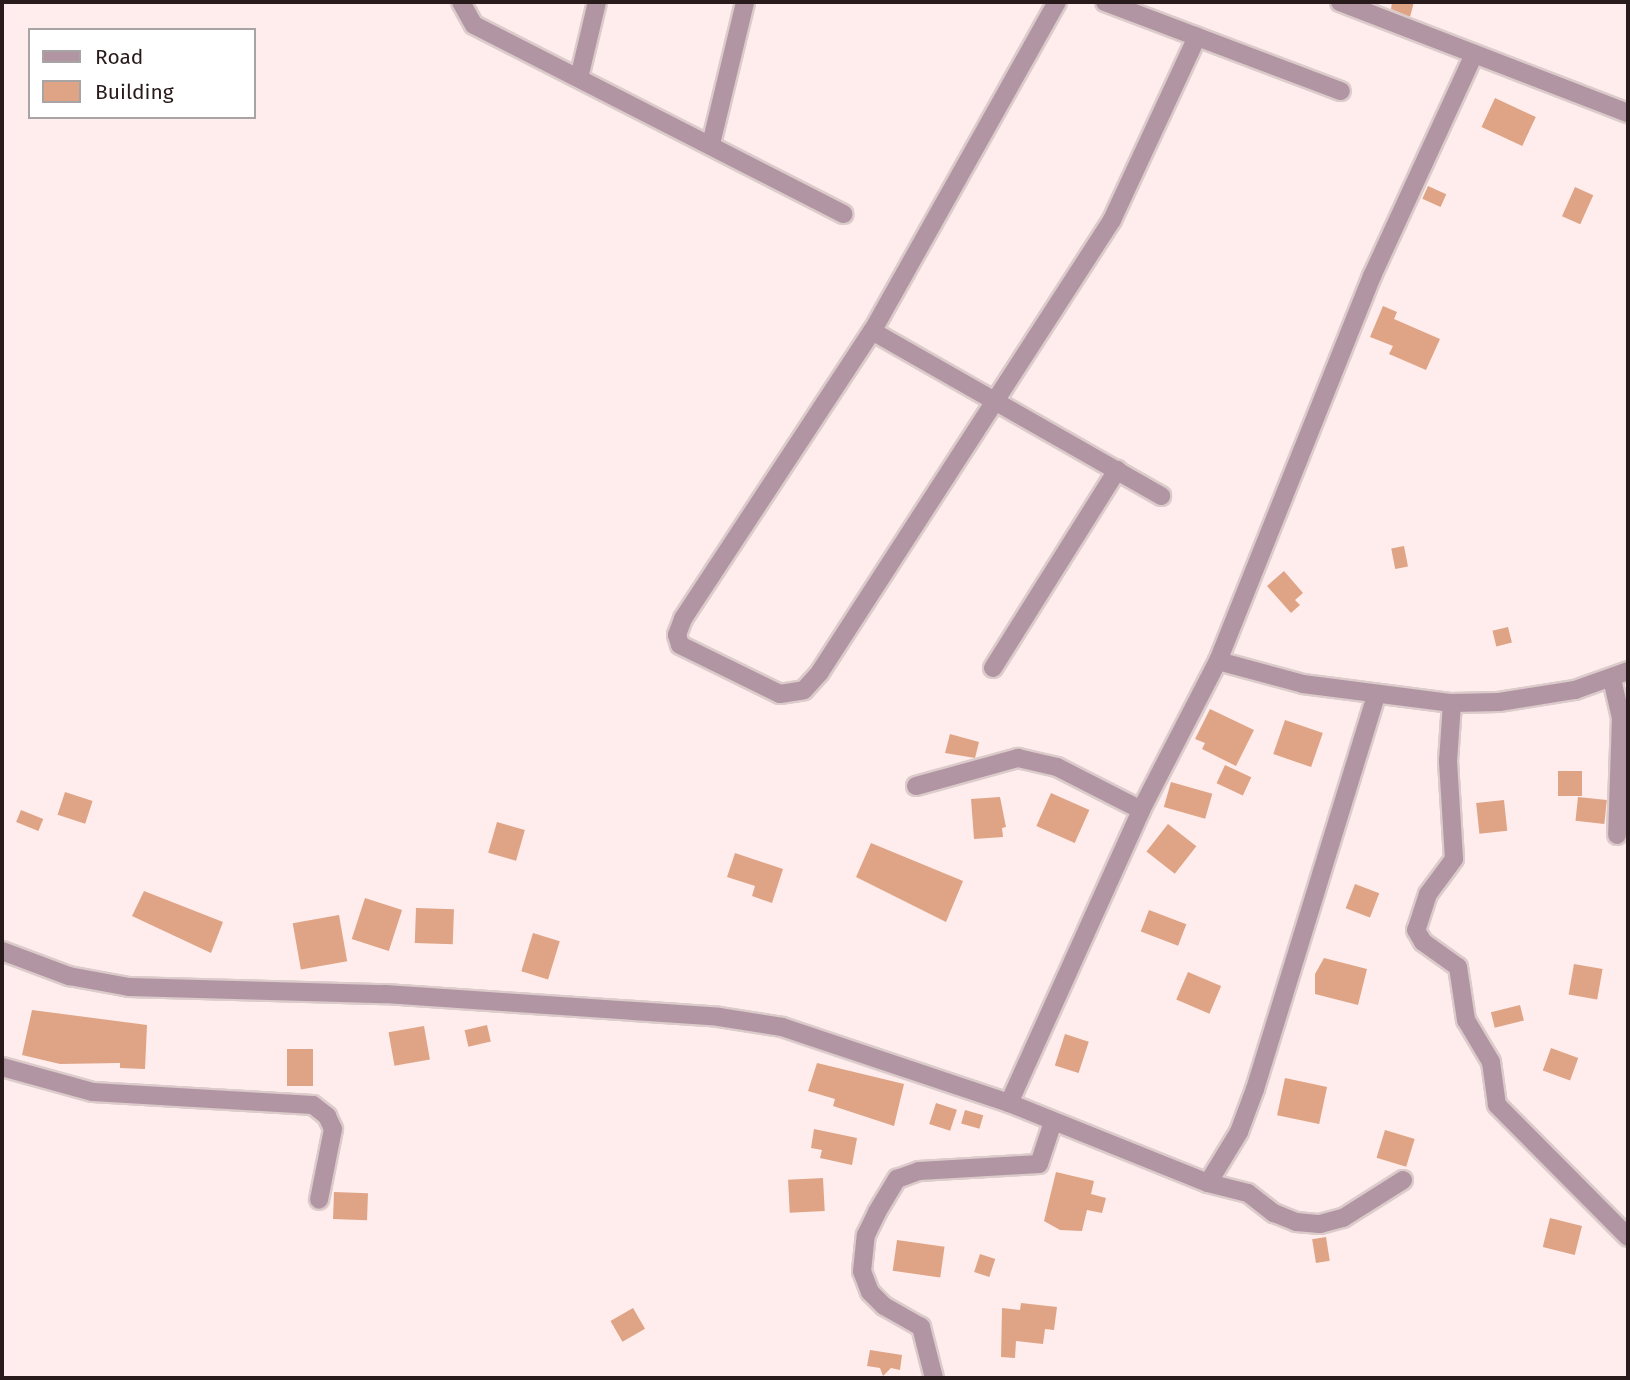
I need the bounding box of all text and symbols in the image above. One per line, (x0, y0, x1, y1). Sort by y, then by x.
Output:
legend (28, 28, 256, 119)
text: Road (95, 44, 143, 70)
text: Building (95, 79, 174, 105)

